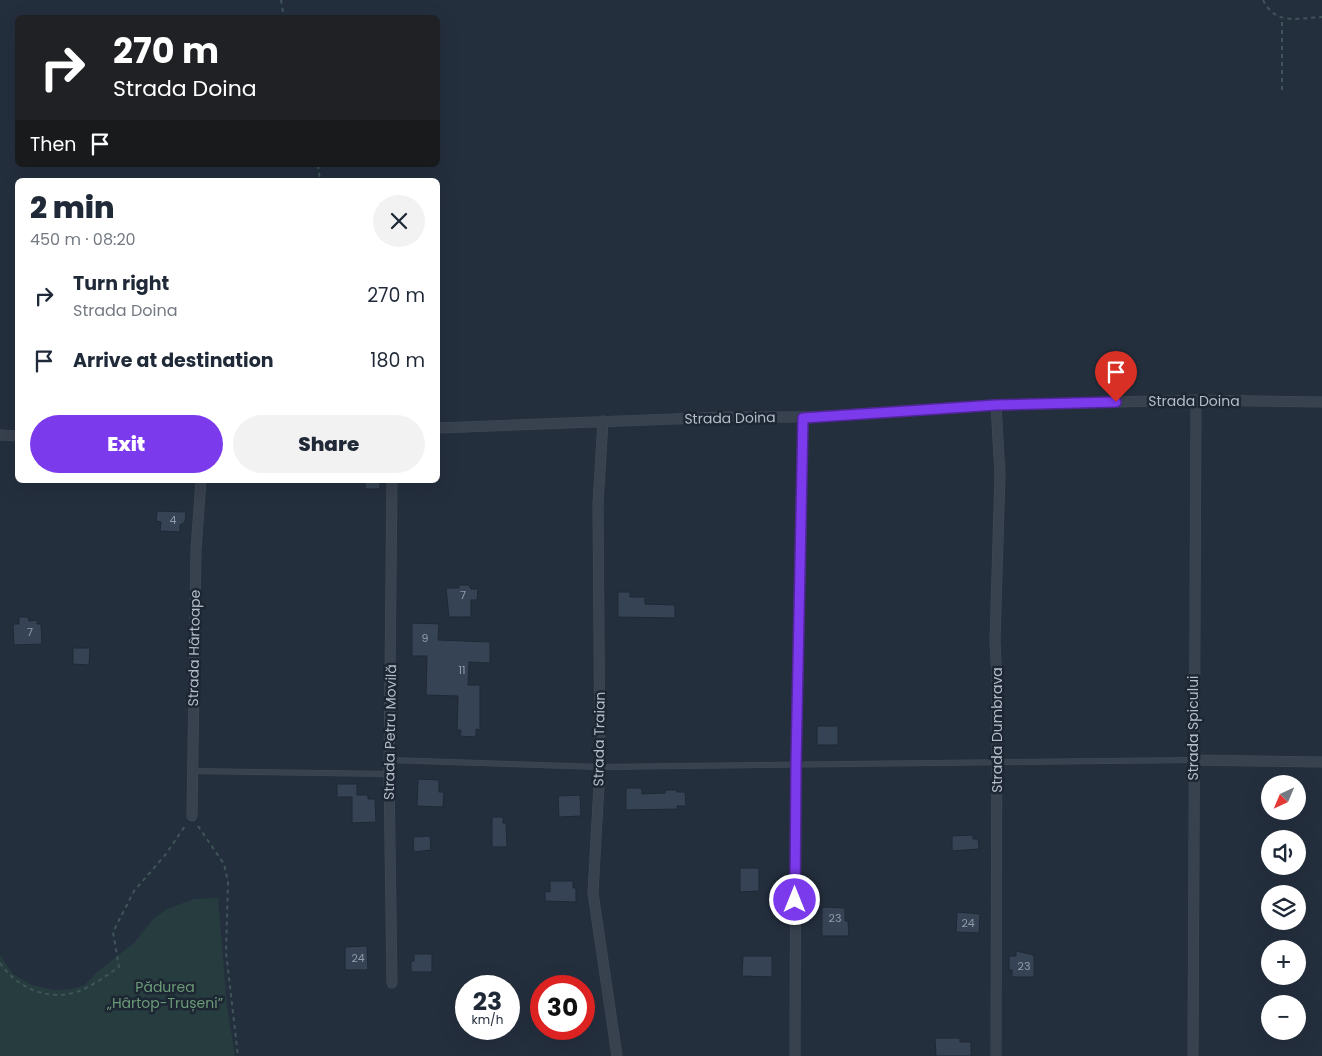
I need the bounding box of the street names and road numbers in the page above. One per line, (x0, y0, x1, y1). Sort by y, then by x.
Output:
street label: Strada Doina (1148, 391, 1240, 411)
street label: Strada Doina (684, 407, 776, 429)
street label: Strada Hârtoape (183, 589, 205, 707)
street label: Strada Petru Movilă (379, 664, 401, 800)
street label: Strada Dumbrava (987, 667, 1007, 793)
street label: Strada Spicului (1183, 675, 1203, 781)
street label: Strada Traian (588, 691, 610, 787)

